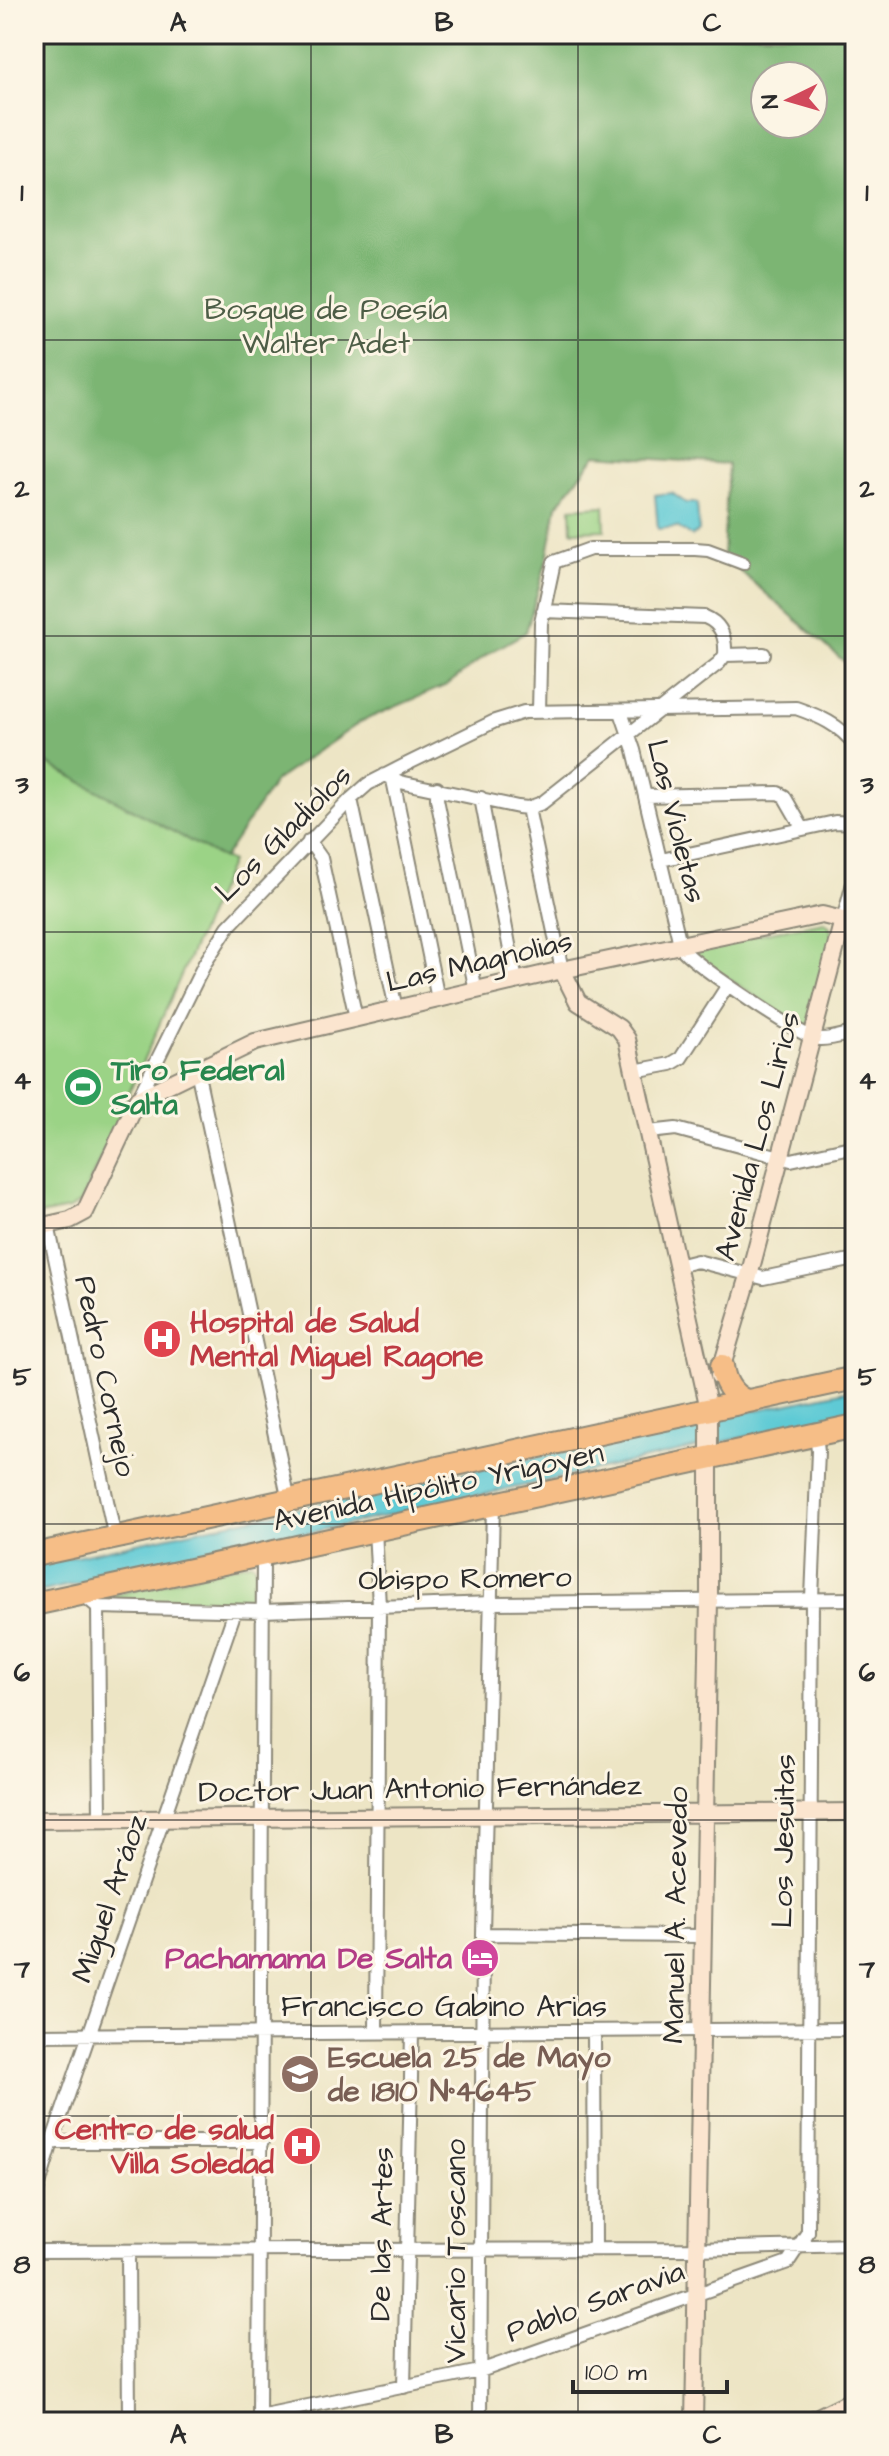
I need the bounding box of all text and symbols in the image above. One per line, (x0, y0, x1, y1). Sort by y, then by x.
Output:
text: A (170, 5, 187, 41)
text: B (435, 5, 454, 41)
text: C (703, 5, 722, 41)
north arrow (749, 60, 829, 140)
text: N (755, 93, 787, 110)
text: 1 (20, 175, 24, 211)
text: 1 (865, 175, 869, 211)
park label: Bosque de Poesía Walter Adet (205, 289, 447, 365)
text: 2 (14, 471, 30, 507)
text: 2 (859, 471, 875, 507)
street label: Las Violetas (635, 735, 717, 907)
street label: Los Gladiolos (206, 756, 362, 912)
text: 3 (14, 767, 29, 803)
text: 3 (859, 767, 874, 803)
street label: Las Magnolias (382, 920, 577, 1005)
street label: Avenida Los Lirios (705, 1007, 811, 1265)
place label: Tiro Federal Salta (110, 1050, 285, 1126)
text: 4 (13, 1063, 31, 1099)
text: 4 (858, 1063, 876, 1099)
sports icon: Tiro Federal Salta (62, 1066, 104, 1108)
street label: Pedro Cornejo (63, 1272, 147, 1481)
place label: Hospital de Salud Mental Miguel Ragone (190, 1302, 483, 1380)
hospital icon: Hospital de Salud Mental Miguel Ragone (141, 1318, 183, 1360)
text: 5 (13, 1359, 32, 1395)
text: 5 (858, 1359, 877, 1395)
street label: Avenida Hipólito Yrigoyen (269, 1431, 608, 1544)
street label: Obispo Romero (358, 1556, 572, 1602)
text: 6 (14, 1655, 31, 1691)
text: 6 (859, 1655, 876, 1691)
street label: Los Jesuitas (761, 1754, 807, 1928)
street label: Doctor Juan Antonio Fernández (198, 1764, 642, 1814)
street label: Manuel A. Acevedo (653, 1786, 699, 2044)
street label: Miguel Aráoz (61, 1808, 159, 1989)
hotel icon: Pachamama De Salta (459, 1937, 501, 1979)
place label: Pachamama De Salta (165, 1938, 453, 1980)
text: 7 (13, 1951, 30, 1987)
text: 7 (858, 1951, 875, 1987)
street label: Francisco Gabino Arias (281, 1986, 607, 2028)
place label: Escuela 25 de Mayo de 1810 N°4645 (327, 2037, 611, 2113)
school or university icon: Escuela 25 de Mayo de 1810 N°4645 (279, 2053, 321, 2095)
place label: Centro de salud Villa Soledad (55, 2109, 275, 2185)
hospital icon: Centro de salud Villa Soledad (281, 2125, 323, 2167)
street label: Vicario Toscano (435, 2139, 477, 2363)
street label: De las Artes (359, 2147, 405, 2321)
text: 8 (14, 2247, 31, 2283)
text: 8 (859, 2247, 876, 2283)
street label: Pablo Saravia (501, 2250, 690, 2354)
scale bar (573, 2344, 727, 2394)
text: 100 m (585, 2356, 647, 2390)
text: A (170, 2417, 187, 2453)
text: B (435, 2417, 454, 2453)
text: C (703, 2417, 722, 2453)

